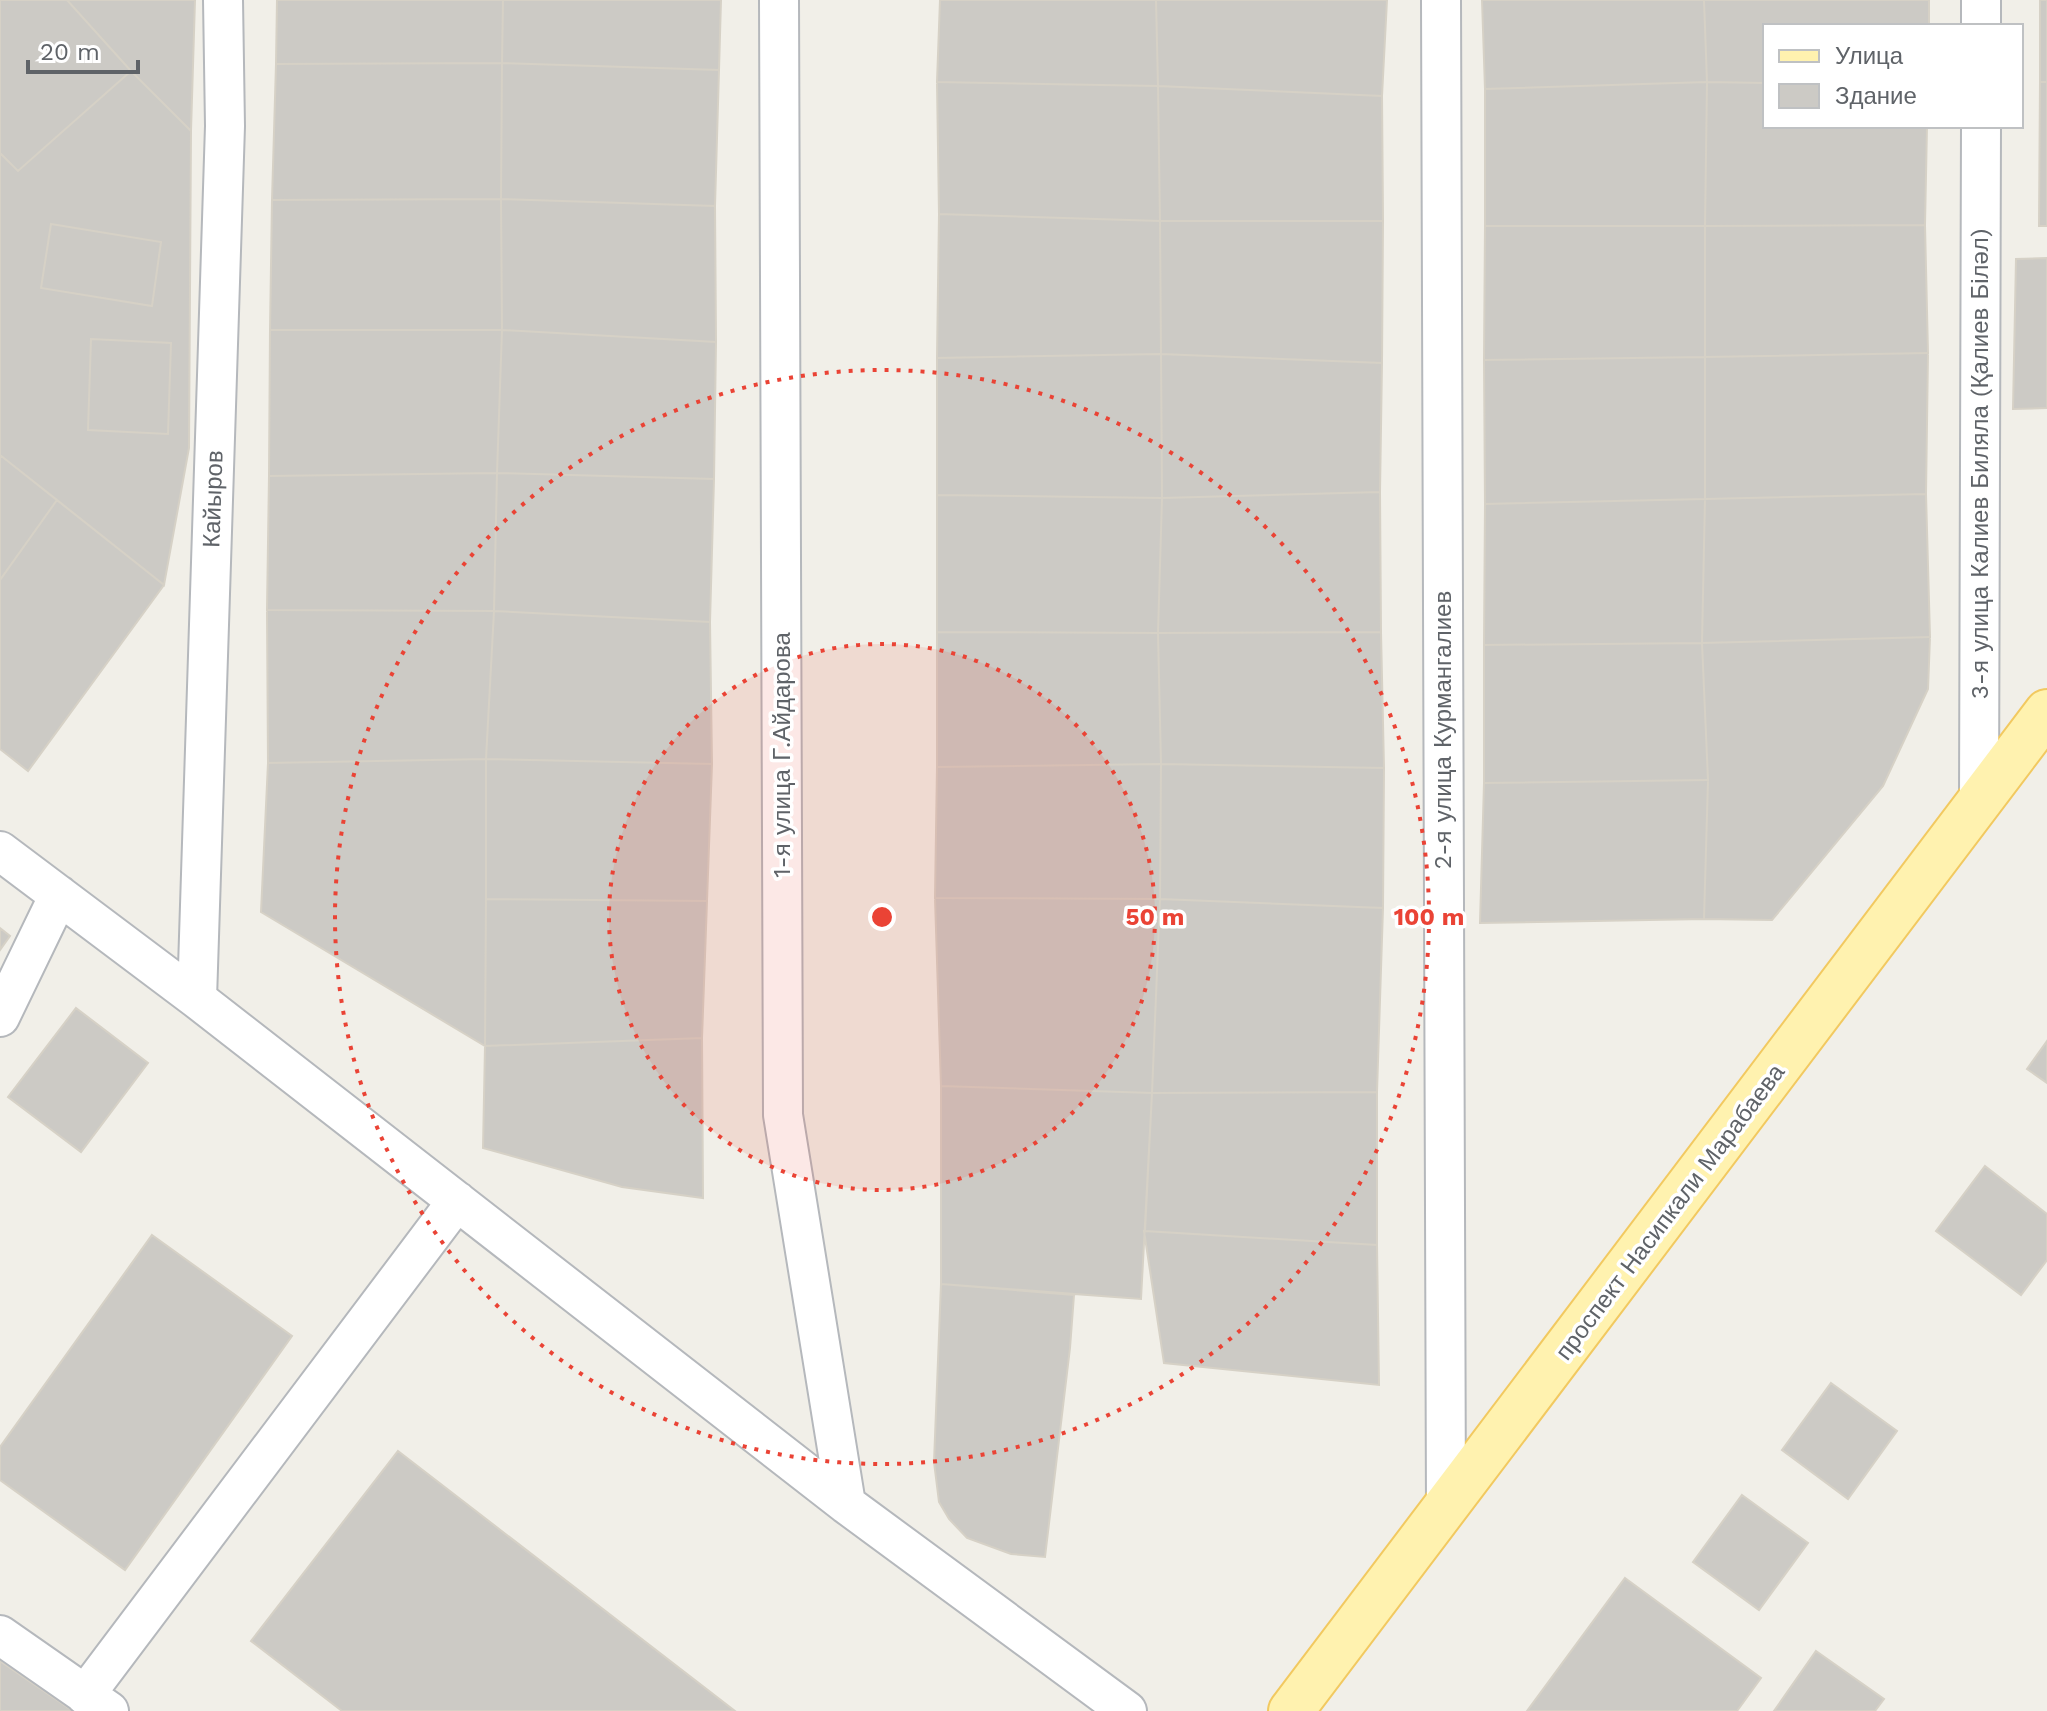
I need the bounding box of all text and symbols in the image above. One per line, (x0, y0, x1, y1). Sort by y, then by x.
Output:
scale bar (28, 24, 138, 74)
legend (1763, 24, 2023, 128)
text: 20 m (40, 38, 100, 66)
text: Улица (1835, 42, 1904, 70)
text: Здание (1835, 82, 1917, 110)
street label: 3-я улица Калиев Биляла (Қалиев Біләл) (1966, 229, 1994, 699)
street label: Кайыров (197, 450, 229, 548)
street label: 2-я улица Курмангалиев (1429, 591, 1457, 869)
street label: 1-я улица Г.Айдарова (768, 632, 796, 878)
centre of rings (868, 903, 896, 931)
text: 50 m (1126, 903, 1184, 931)
text: 100 m (1394, 903, 1464, 931)
street label: проспект Насипкали Марабаева (1550, 1058, 1791, 1365)

